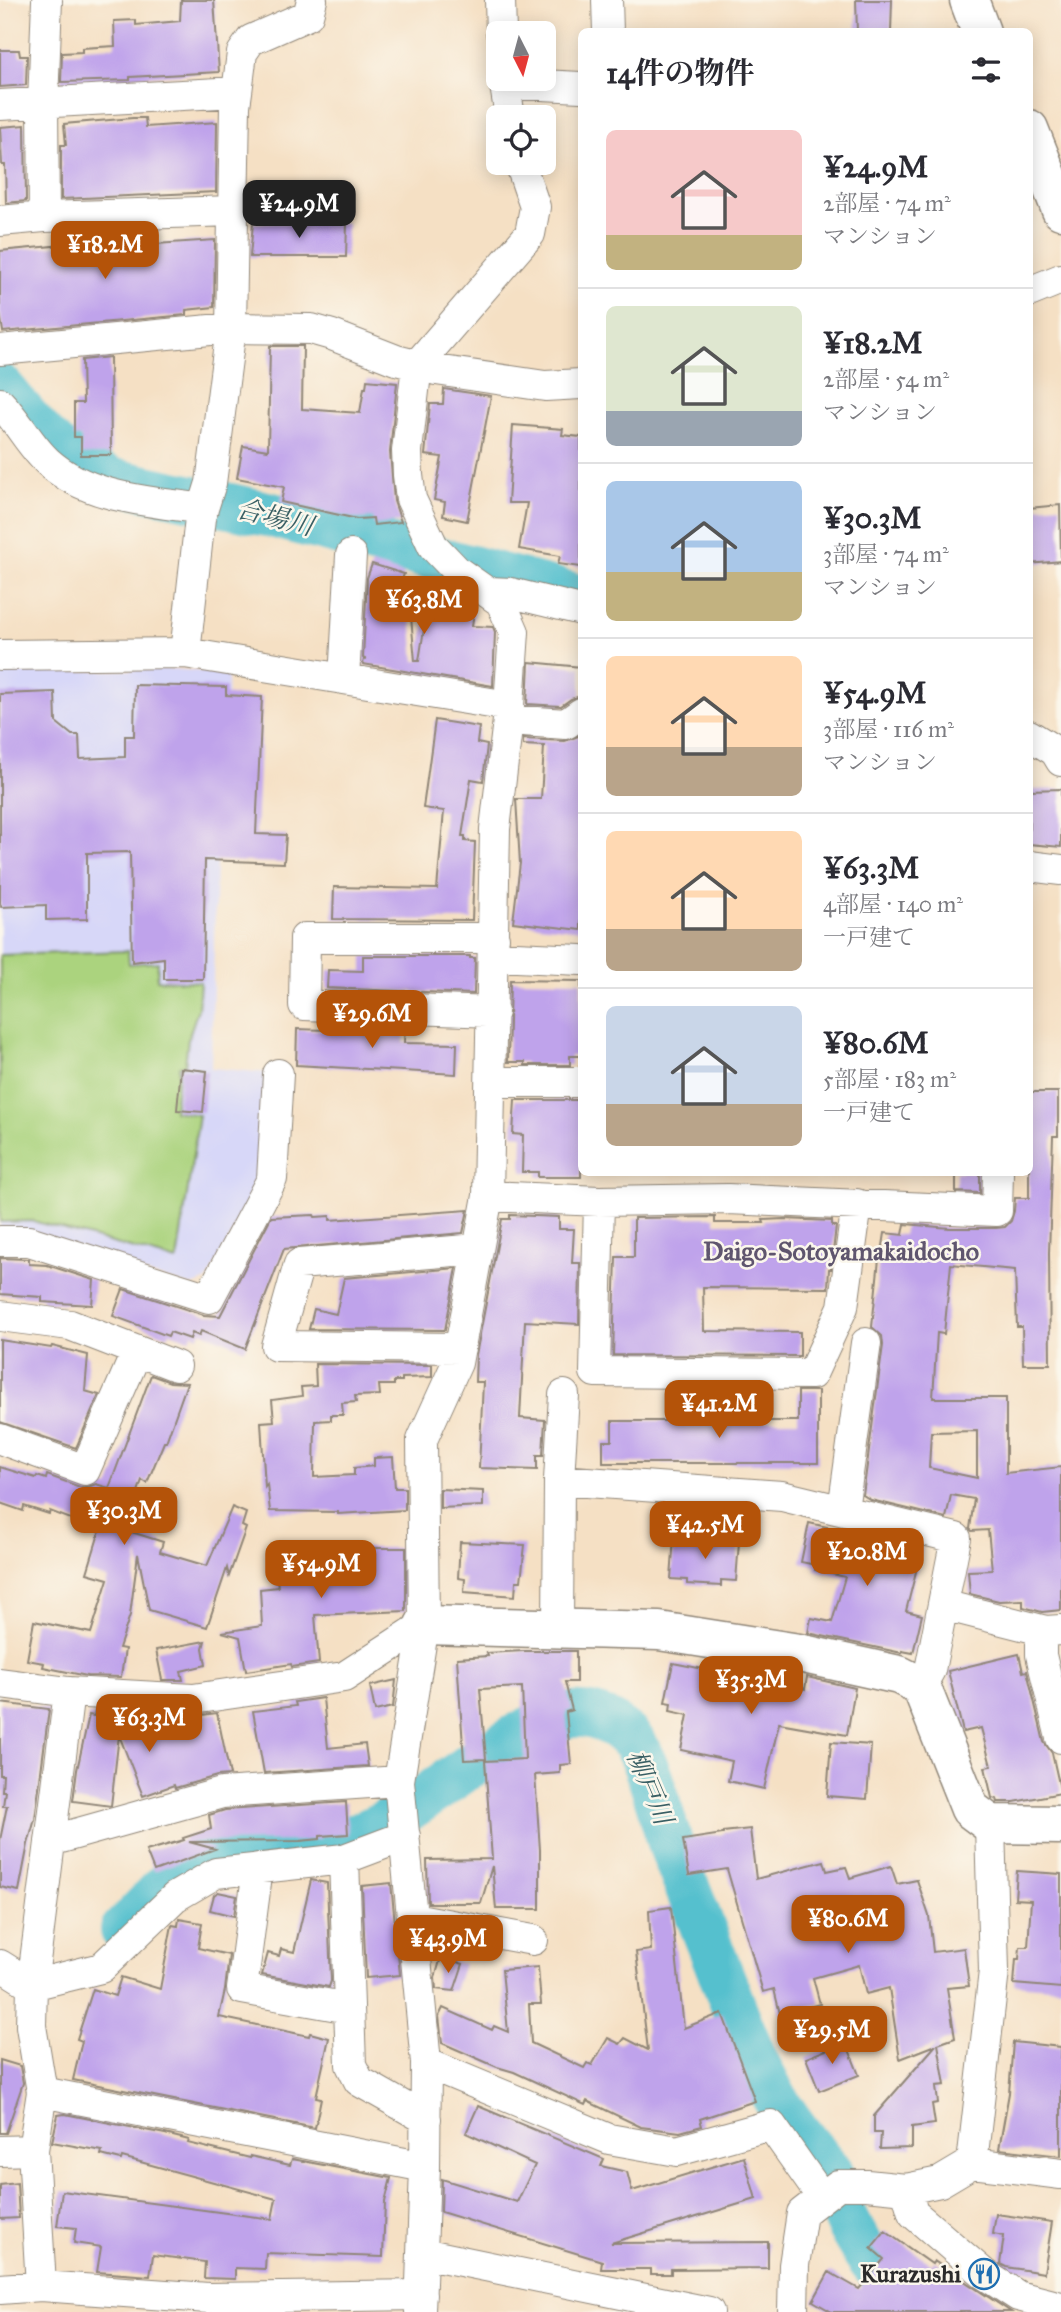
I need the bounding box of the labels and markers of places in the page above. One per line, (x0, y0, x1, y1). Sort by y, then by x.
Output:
pin: ¥24.9M (242, 180, 356, 240)
pin: ¥18.2M (48, 222, 162, 281)
pin: ¥63.8M (367, 576, 481, 636)
pin: ¥29.6M (315, 990, 429, 1050)
pin: ¥41.2M (662, 1380, 776, 1440)
pin: ¥30.3M (67, 1488, 181, 1547)
pin: ¥42.5M (648, 1502, 762, 1561)
pin: ¥20.8M (810, 1528, 924, 1588)
pin: ¥54.9M (264, 1540, 378, 1600)
pin: ¥35.3M (694, 1656, 808, 1716)
pin: ¥63.3M (92, 1694, 206, 1754)
pin: ¥80.6M (791, 1896, 905, 1955)
pin: ¥43.9M (391, 1916, 505, 1975)
pin: ¥29.5M (775, 2007, 889, 2066)
restaurant icon: Kurazushi (967, 2257, 1001, 2291)
place label: Kurazushi (860, 2259, 961, 2289)

